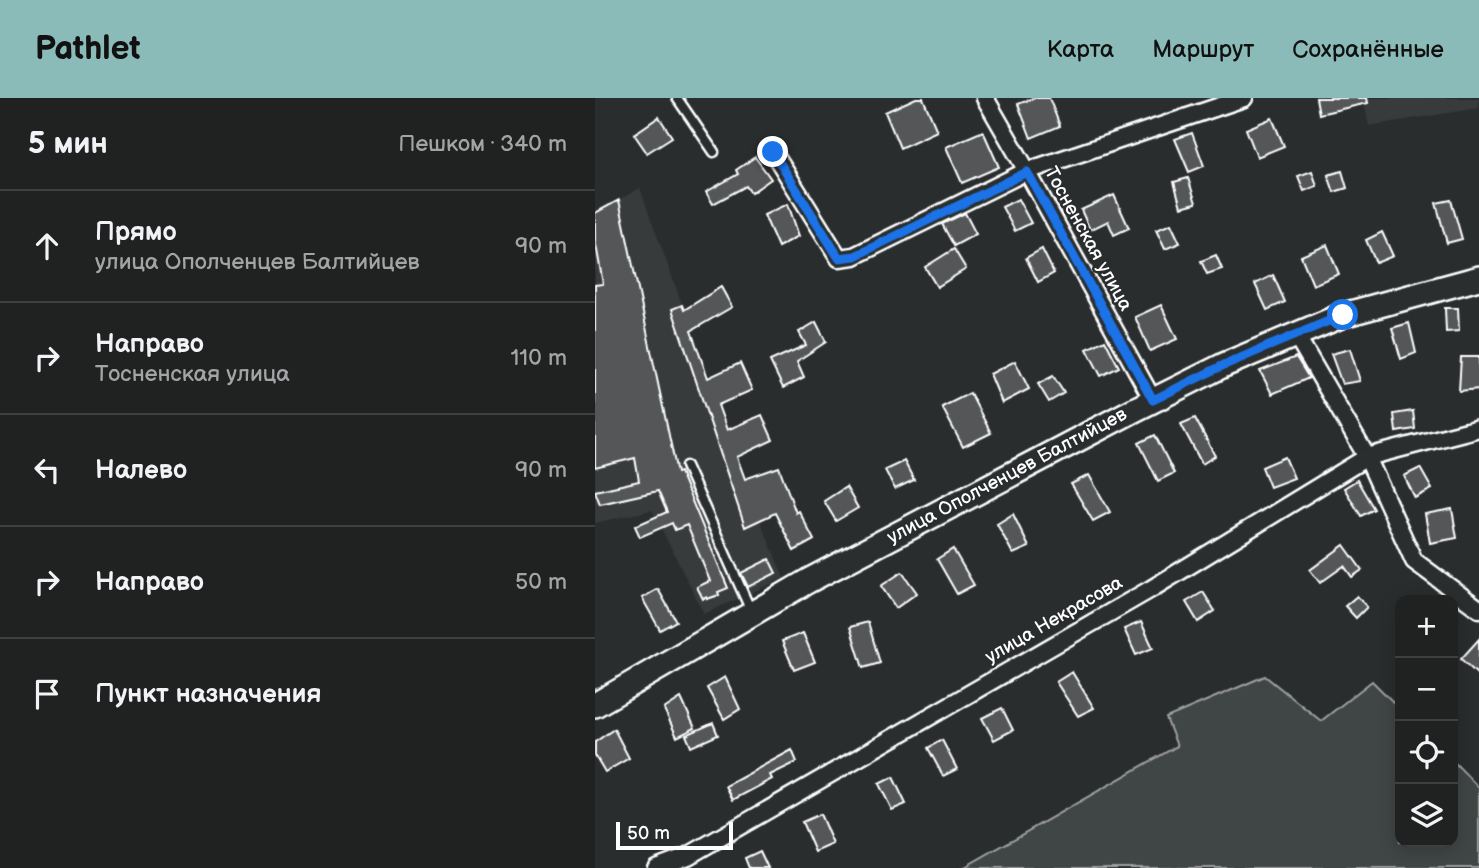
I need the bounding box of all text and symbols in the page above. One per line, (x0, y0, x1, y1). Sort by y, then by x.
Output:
text: Pathlet (35, 29, 140, 69)
text: Карта (1047, 35, 1114, 64)
text: Маршрут (1152, 35, 1254, 64)
text: Сохранённые (1292, 35, 1444, 64)
text: 5 мин (28, 126, 108, 162)
text: Пешком · 340 m (398, 130, 567, 158)
route end (757, 136, 788, 167)
street label: Тосненская улица (1039, 163, 1137, 315)
text: Прямо (95, 217, 177, 248)
icon: ahead (28, 227, 66, 265)
text: 90 m (515, 232, 567, 260)
text: улица Ополченцев Балтийцев (95, 248, 420, 276)
route start (1327, 299, 1358, 330)
text: Направо (95, 329, 204, 360)
icon: right (28, 339, 66, 377)
text: 110 m (510, 344, 567, 372)
text: Тосненская улица (95, 360, 290, 388)
street label: улица Ополченцев Балтийцев (883, 403, 1131, 549)
icon: left (28, 451, 66, 489)
text: Налево (95, 455, 187, 486)
text: 90 m (515, 456, 567, 484)
icon: right (28, 563, 66, 601)
text: Направо (95, 567, 204, 598)
text: 50 m (515, 568, 567, 596)
street label: улица Некрасова (981, 571, 1127, 669)
map controls (1395, 595, 1458, 847)
button: + (1395, 595, 1458, 658)
button: − (1395, 658, 1458, 721)
icon: arrive (28, 675, 66, 713)
text: Пункт назначения (95, 679, 321, 710)
button: locate (1395, 721, 1458, 784)
button: layers (1395, 784, 1458, 847)
scale bar (616, 819, 733, 851)
text: 50 m (627, 822, 670, 845)

